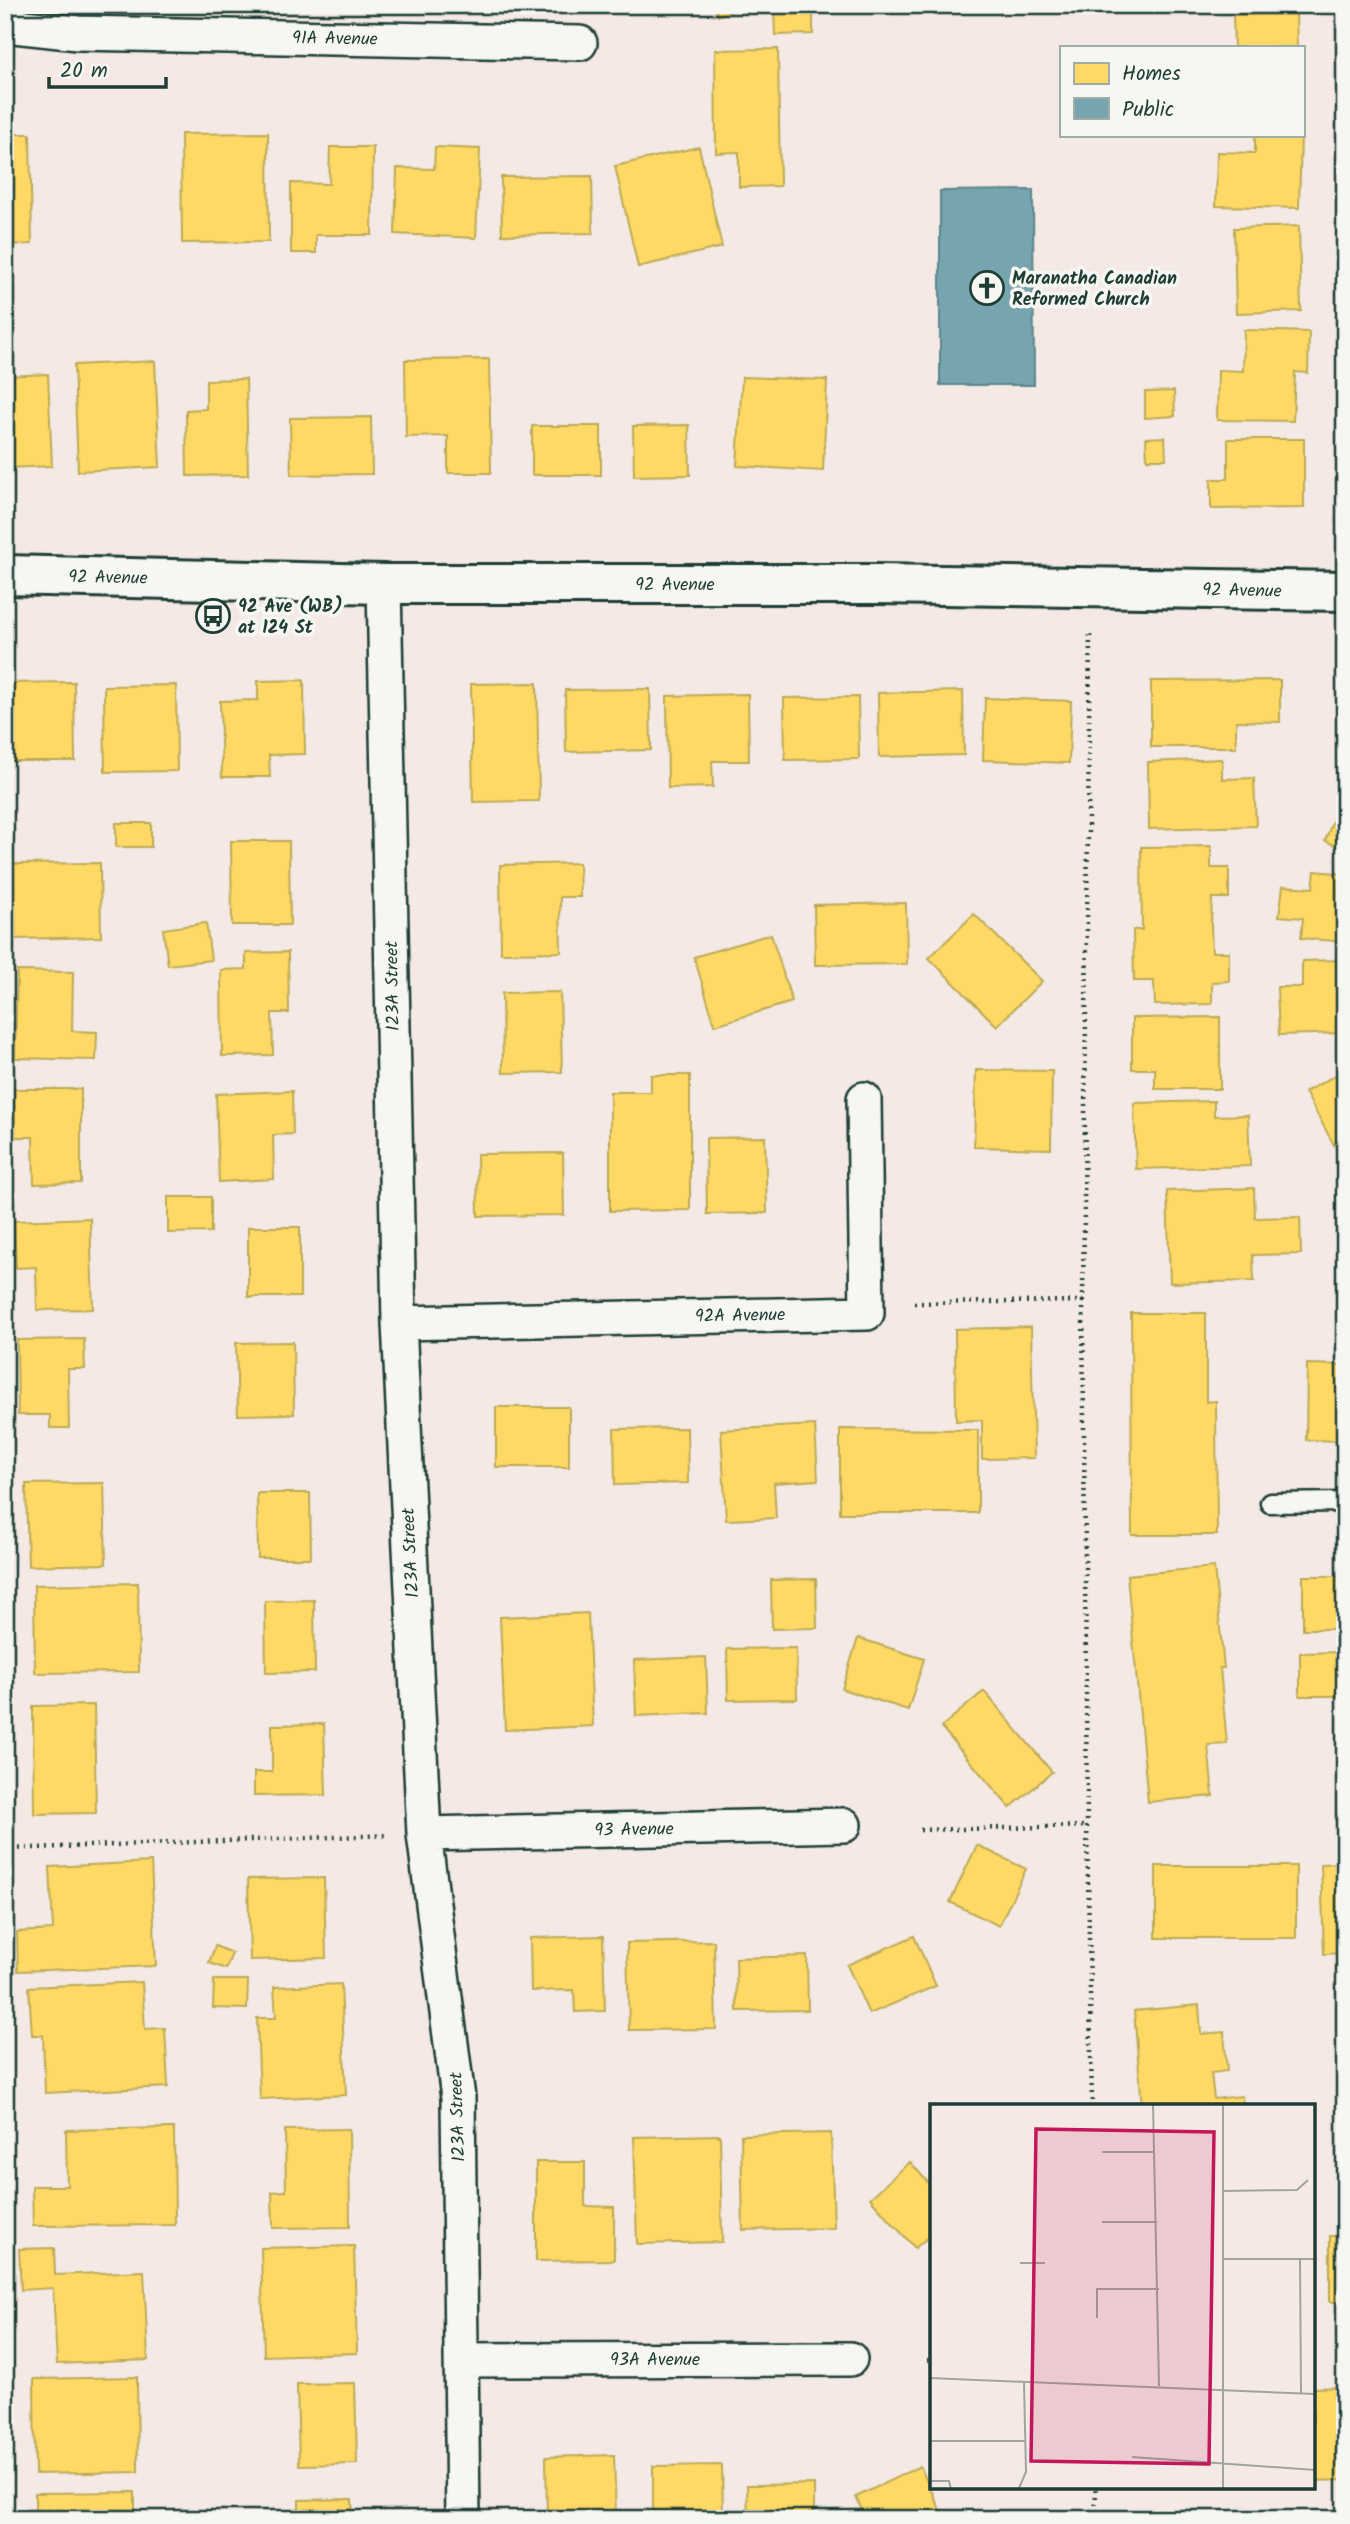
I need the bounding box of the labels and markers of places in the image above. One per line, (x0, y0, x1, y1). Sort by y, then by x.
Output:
place label: Maranatha Canadian Reformed Church (1012, 265, 1177, 315)
church icon: Maranatha Canadian Reformed Church (968, 269, 1006, 307)
place label: 92 Ave (WB) at 124 St (238, 593, 343, 643)
bus stop icon: 92 Ave (WB) at 124 St (194, 597, 232, 635)

